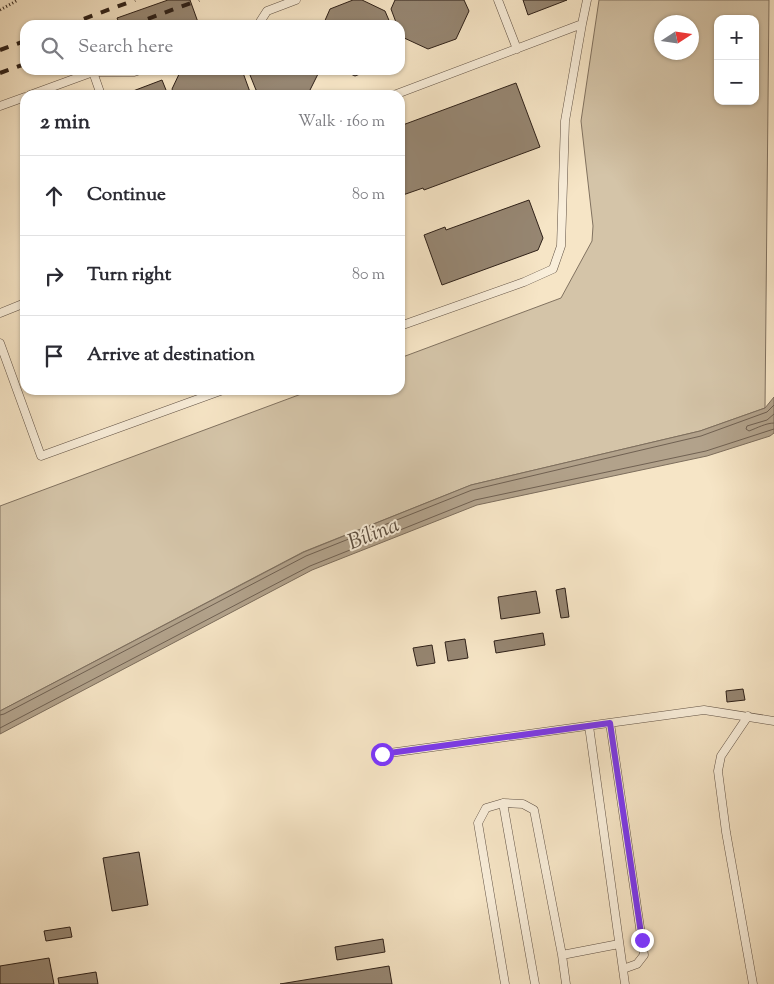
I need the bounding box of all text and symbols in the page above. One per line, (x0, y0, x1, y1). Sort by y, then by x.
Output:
north arrow (654, 15, 699, 60)
map controls (714, 15, 759, 105)
button: + (714, 15, 759, 60)
search box (20, 20, 405, 75)
icon: search (38, 34, 66, 62)
text: Search here (78, 34, 173, 61)
button: − (714, 60, 759, 105)
text: 2 min (40, 108, 90, 138)
text: Walk · 160 m (298, 111, 385, 134)
icon: ahead (40, 182, 68, 210)
text: Continue (87, 182, 166, 209)
text: 80 m (352, 184, 385, 207)
icon: right (40, 262, 68, 290)
text: Turn right (87, 262, 171, 289)
text: 80 m (352, 264, 385, 287)
icon: arrive (40, 342, 68, 370)
text: Arrive at destination (87, 342, 255, 369)
water label: Bílina (343, 510, 405, 560)
route start (371, 743, 394, 766)
route end (631, 929, 654, 952)

